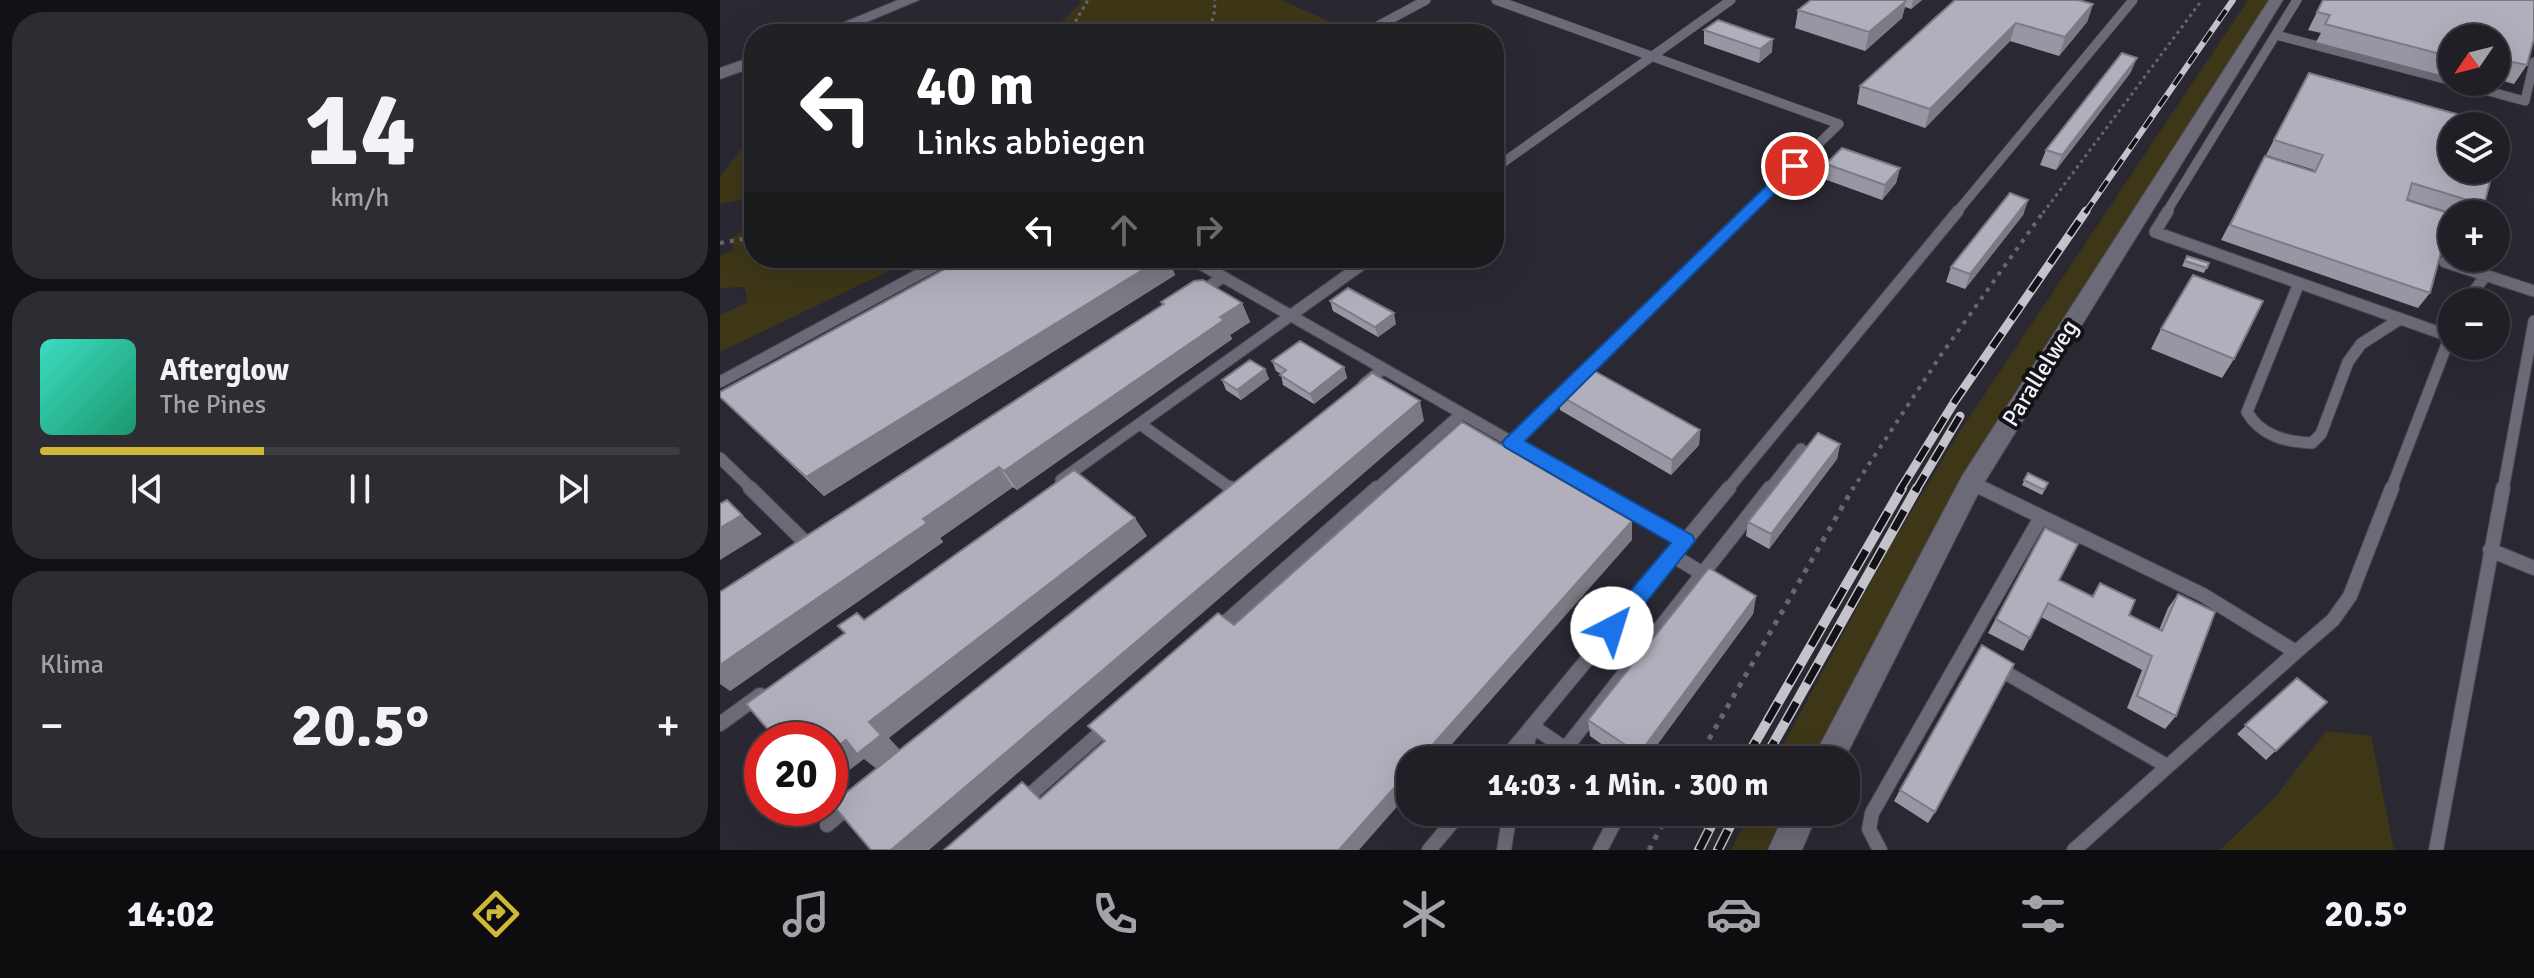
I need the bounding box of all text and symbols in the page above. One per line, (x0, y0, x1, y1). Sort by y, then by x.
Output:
north arrow (2438, 24, 2510, 96)
map controls (2438, 24, 2510, 360)
text: 40 m (916, 51, 1034, 120)
icon: left (784, 56, 888, 160)
text: 14 (304, 66, 416, 194)
button: layers (2438, 112, 2510, 184)
text: Links abbiegen (916, 120, 1146, 165)
pin (1761, 132, 1829, 200)
icon: arrive (1773, 144, 1817, 188)
text: km/h (331, 182, 389, 214)
button: + (2438, 200, 2510, 272)
icon: left (1018, 208, 1062, 252)
icon: ahead (1102, 208, 1146, 252)
icon: right (1186, 208, 1230, 252)
button: − (2438, 288, 2510, 360)
street label: Parallelweg (1995, 314, 2085, 432)
text: Afterglow (160, 352, 289, 389)
text: The Pines (160, 389, 266, 421)
icon: previous (125, 467, 169, 511)
icon: pause (338, 467, 382, 511)
icon: next (551, 467, 595, 511)
position arrow (1570, 586, 1654, 670)
text: Klima (40, 649, 104, 681)
text: 20.5° (291, 689, 429, 763)
text: − (40, 699, 64, 753)
text: + (656, 699, 680, 753)
speed limit sign: 20 (744, 722, 848, 826)
text: 14:03 · 1 Min. · 300 m (1487, 767, 1769, 804)
icon: directions (468, 886, 524, 942)
icon: music (778, 886, 834, 942)
icon: phone (1087, 886, 1143, 942)
icon: climate (1396, 886, 1452, 942)
icon: car (1706, 886, 1762, 942)
icon: filters (2015, 886, 2071, 942)
text: 14:02 (127, 892, 215, 937)
text: 20.5° (2324, 892, 2407, 937)

